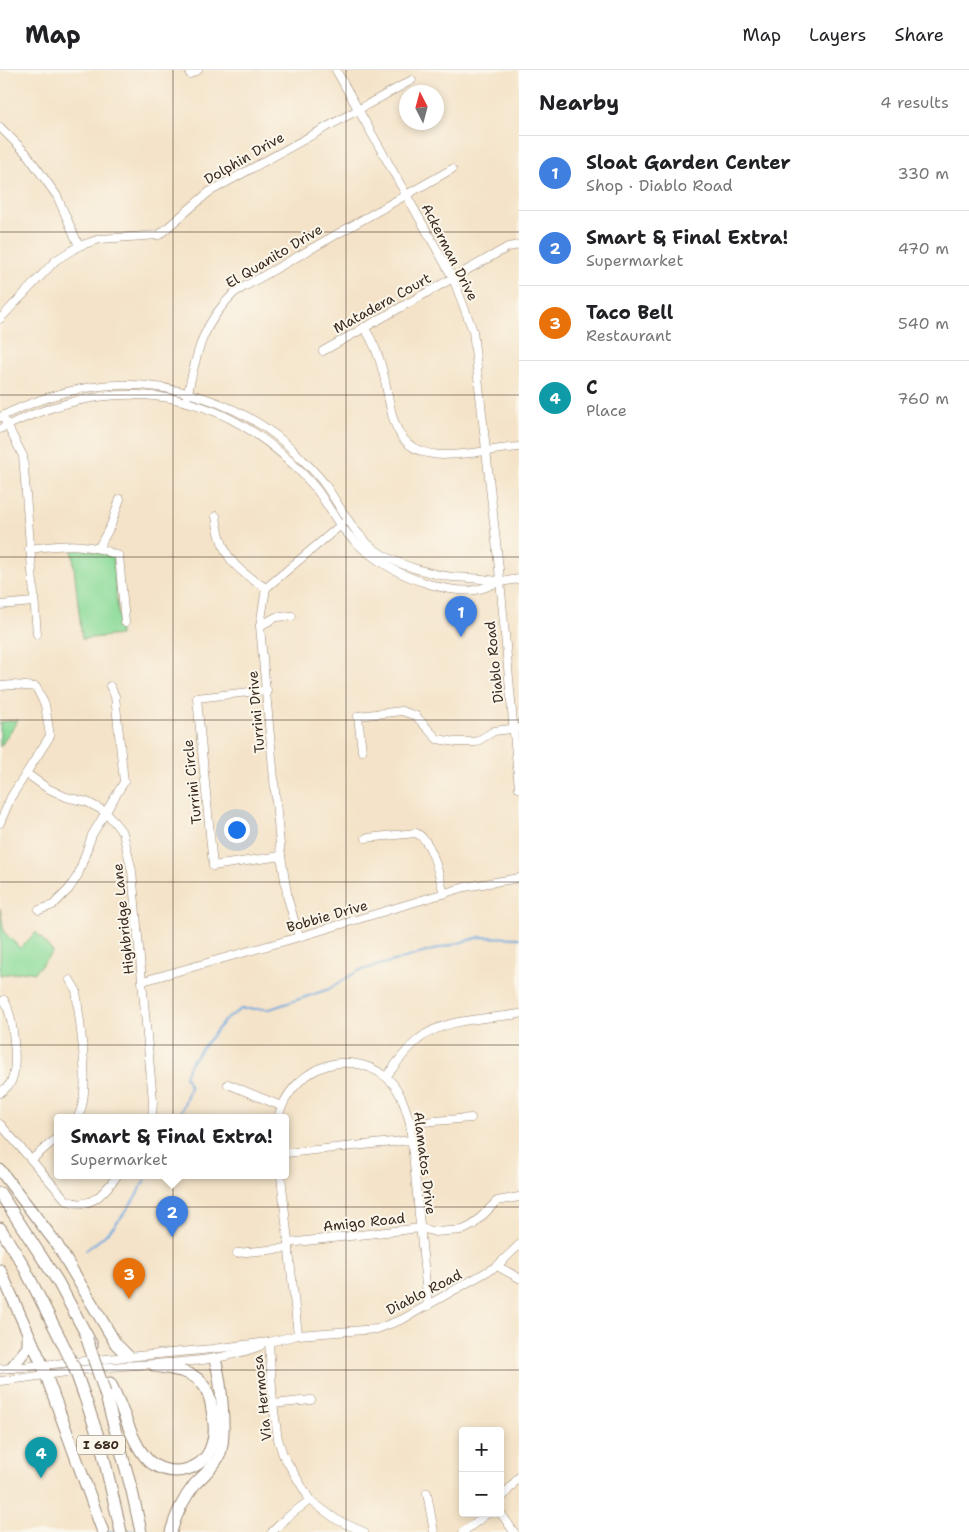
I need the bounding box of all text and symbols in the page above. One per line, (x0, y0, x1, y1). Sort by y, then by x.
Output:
text: Map (25, 19, 81, 51)
text: Map (743, 23, 781, 47)
text: Layers (809, 23, 866, 47)
text: Share (894, 23, 944, 47)
north arrow (399, 85, 444, 130)
text: Nearby (539, 89, 619, 117)
text: 4 results (880, 92, 949, 113)
street label: Dolphin Drive (201, 128, 287, 188)
text: Sloat Garden Center (586, 150, 791, 175)
text: 1 (551, 163, 559, 184)
text: 330 m (897, 163, 949, 184)
text: Shop · Diablo Road (586, 175, 733, 196)
street label: Ackerman Drive (418, 200, 482, 304)
street label: El Quanito Drive (222, 220, 326, 292)
text: Smart & Final Extra! (586, 225, 788, 250)
text: 2 (549, 238, 561, 259)
text: 470 m (898, 238, 949, 259)
text: Supermarket (586, 250, 683, 271)
street label: Matadera Court (330, 269, 434, 337)
text: Taco Bell (586, 300, 673, 325)
text: 3 (549, 313, 561, 334)
text: 540 m (898, 313, 949, 334)
text: Restaurant (586, 325, 672, 346)
text: C (586, 375, 598, 400)
text: 4 (549, 388, 561, 409)
text: 760 m (897, 388, 949, 409)
text: Place (586, 400, 627, 421)
pin: 1 (445, 596, 477, 637)
street label: Diablo Road (481, 620, 507, 704)
street label: Turrini Drive (243, 670, 269, 754)
street label: Turrini Circle (179, 739, 205, 825)
your location (224, 817, 250, 843)
street label: Highbridge Lane (108, 862, 138, 975)
street label: Bobbie Drive (284, 896, 370, 936)
street label: Alamatos Drive (410, 1110, 440, 1216)
popup (54, 1114, 289, 1179)
text: Smart & Final Extra! (70, 1124, 273, 1149)
text: Supermarket (70, 1149, 168, 1170)
pin: 2 (156, 1196, 188, 1237)
street label: Amigo Road (322, 1209, 406, 1235)
pin: 3 (113, 1258, 145, 1299)
street label: Diablo Road (383, 1265, 465, 1319)
street label: Via Hermosa (249, 1354, 275, 1442)
map controls (459, 1427, 504, 1517)
button: + (459, 1427, 504, 1472)
road number: I 680 (77, 1436, 125, 1454)
pin: 4 (25, 1437, 57, 1478)
button: − (459, 1472, 504, 1517)

